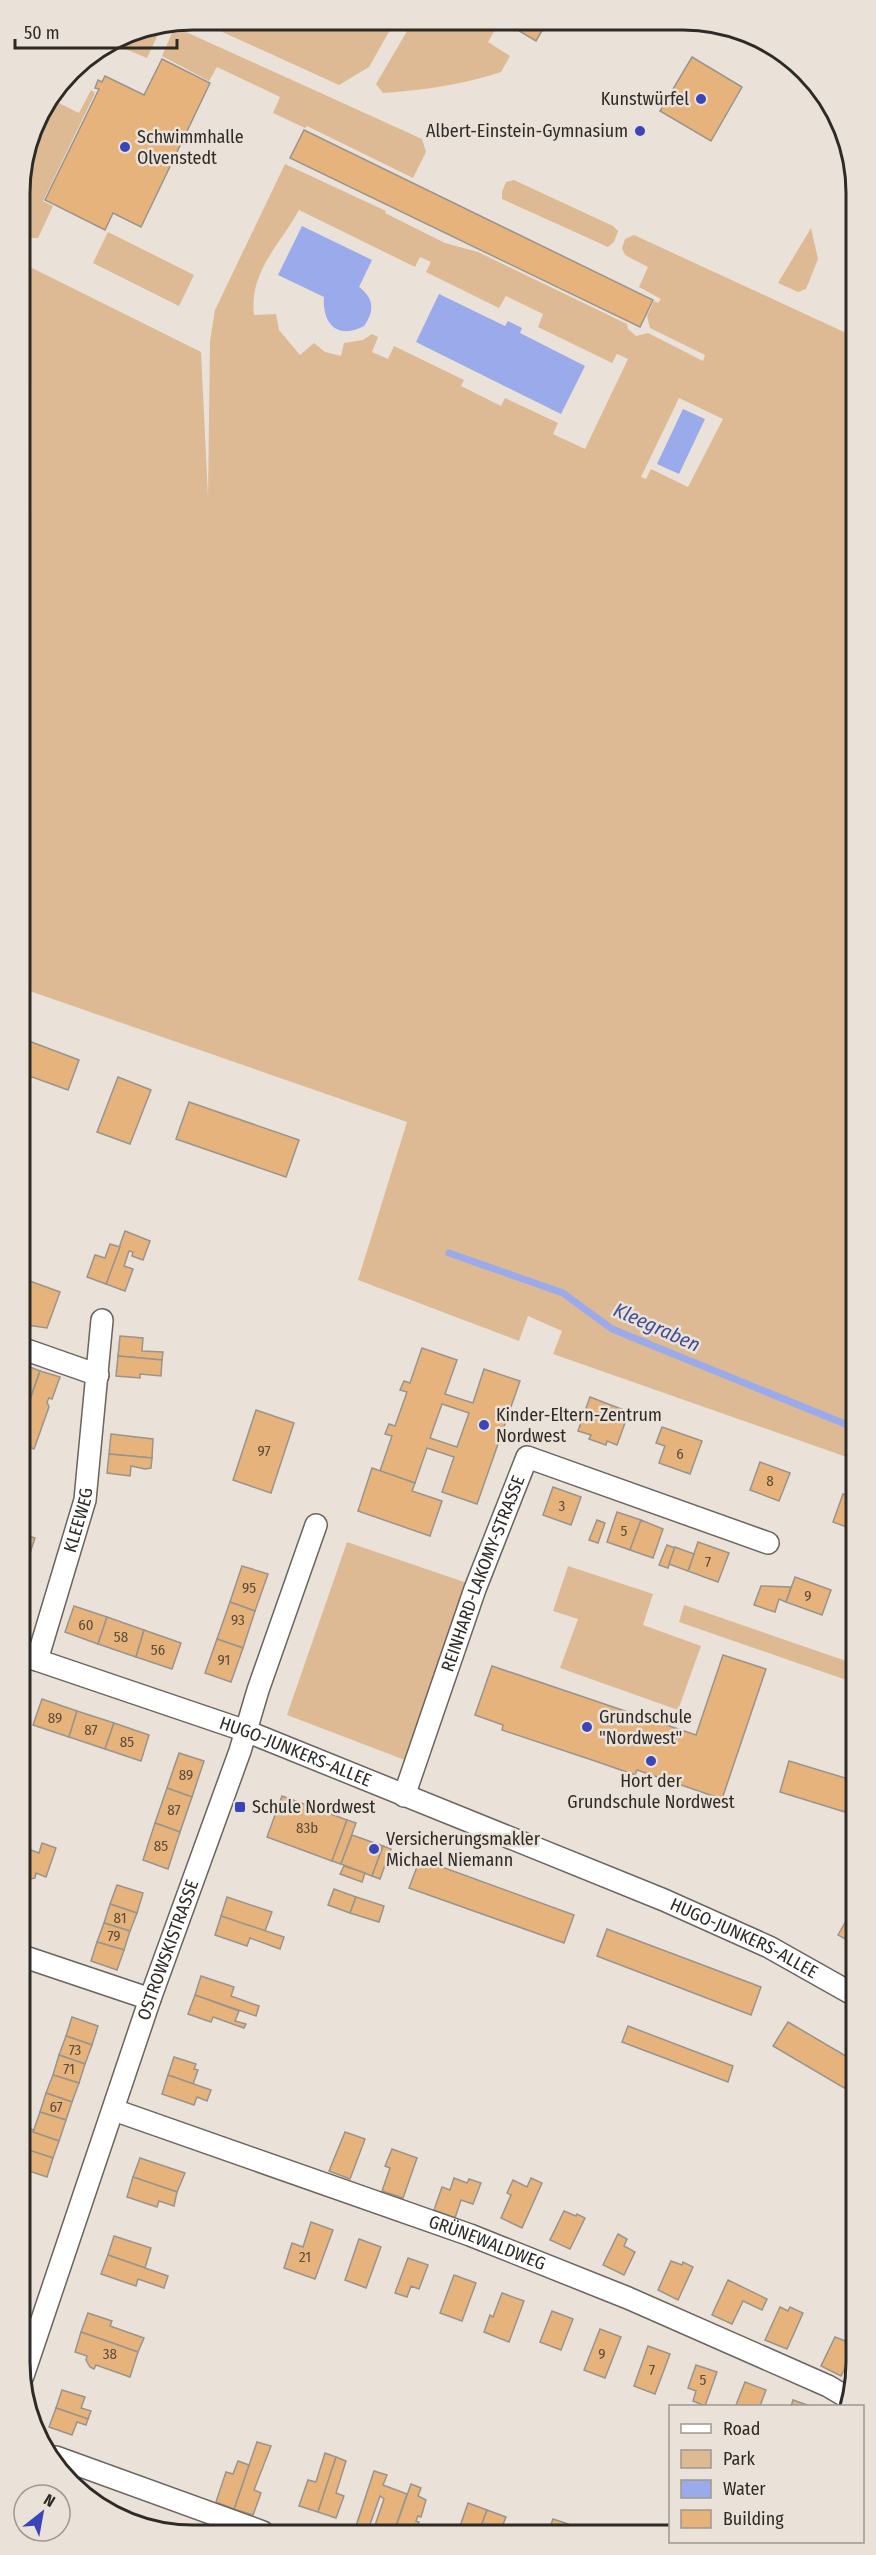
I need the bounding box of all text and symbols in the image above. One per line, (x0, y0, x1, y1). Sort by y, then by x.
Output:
scale bar (15, 12, 177, 50)
text: 50 m (24, 22, 60, 44)
place label: Kunstwürfel (601, 88, 689, 110)
marker: Kunstwürfel (694, 92, 708, 106)
place label: Albert-Einstein-Gymnasium (426, 120, 628, 142)
marker: Albert-Einstein-Gymnasium (633, 124, 647, 138)
place label: Schwimmhalle Olvenstedt (137, 126, 244, 169)
marker: Schwimmhalle Olvenstedt (118, 140, 132, 154)
water label: Kleegraben (610, 1297, 704, 1357)
place label: Kinder-Eltern-Zentrum Nordwest (496, 1404, 662, 1447)
marker: Kinder-Eltern-Zentrum Nordwest (477, 1418, 491, 1432)
house number: 97 (257, 1442, 271, 1460)
house number: 6 (676, 1445, 684, 1463)
street label: REINHARD-LAKOMY-STRASSE (436, 1472, 530, 1675)
house number: 8 (766, 1472, 774, 1490)
street label: KLEEWEG (59, 1487, 97, 1555)
house number: 3 (559, 1497, 566, 1515)
house number: 5 (621, 1522, 628, 1540)
house number: 7 (705, 1553, 711, 1571)
house number: 95 (242, 1579, 256, 1597)
house number: 9 (804, 1587, 812, 1605)
house number: 93 (231, 1611, 245, 1629)
house number: 60 (78, 1616, 94, 1634)
house number: 58 (114, 1628, 128, 1646)
house number: 56 (151, 1641, 165, 1659)
house number: 91 (218, 1651, 230, 1669)
place label: Grundschule "Nordwest" (599, 1706, 692, 1749)
house number: 89 (48, 1709, 62, 1727)
street label: HUGO-JUNKERS-ALLEE (217, 1712, 375, 1792)
marker: Grundschule "Nordwest" (580, 1720, 594, 1734)
house number: 87 (84, 1721, 98, 1739)
house number: 85 (120, 1733, 134, 1751)
marker: Hort der Grundschule Nordwest (644, 1754, 658, 1768)
house number: 89 (179, 1766, 193, 1784)
place label: Hort der Grundschule Nordwest (567, 1770, 735, 1813)
place label: Schule Nordwest (252, 1796, 376, 1818)
marker: Schule Nordwest (233, 1800, 247, 1814)
house number: 87 (167, 1801, 181, 1819)
house number: 83b (296, 1819, 318, 1837)
place label: Versicherungsmakler Michael Niemann (386, 1828, 541, 1871)
house number: 85 (154, 1837, 168, 1855)
marker: Versicherungsmakler Michael Niemann (367, 1842, 381, 1856)
street label: OSTROWSKISTRASSE (133, 1877, 203, 2023)
street label: HUGO-JUNKERS-ALLEE (667, 1893, 822, 1983)
house number: 81 (114, 1909, 126, 1927)
house number: 79 (107, 1927, 121, 1945)
house number: 73 (69, 2041, 82, 2059)
house number: 71 (63, 2060, 75, 2078)
house number: 67 (49, 2098, 63, 2116)
street label: GRÜNEWALDWEG (426, 2210, 549, 2275)
house number: 21 (299, 2248, 311, 2266)
house number: 38 (103, 2345, 117, 2363)
house number: 9 (598, 2345, 606, 2363)
house number: 7 (649, 2361, 655, 2379)
house number: 5 (700, 2371, 707, 2389)
legend (669, 2405, 864, 2543)
text: Road (723, 2418, 760, 2440)
text: Park (723, 2448, 756, 2470)
text: Water (723, 2478, 766, 2500)
north arrow (12, 2483, 72, 2543)
text: N (40, 2490, 58, 2511)
text: Building (723, 2508, 784, 2530)

